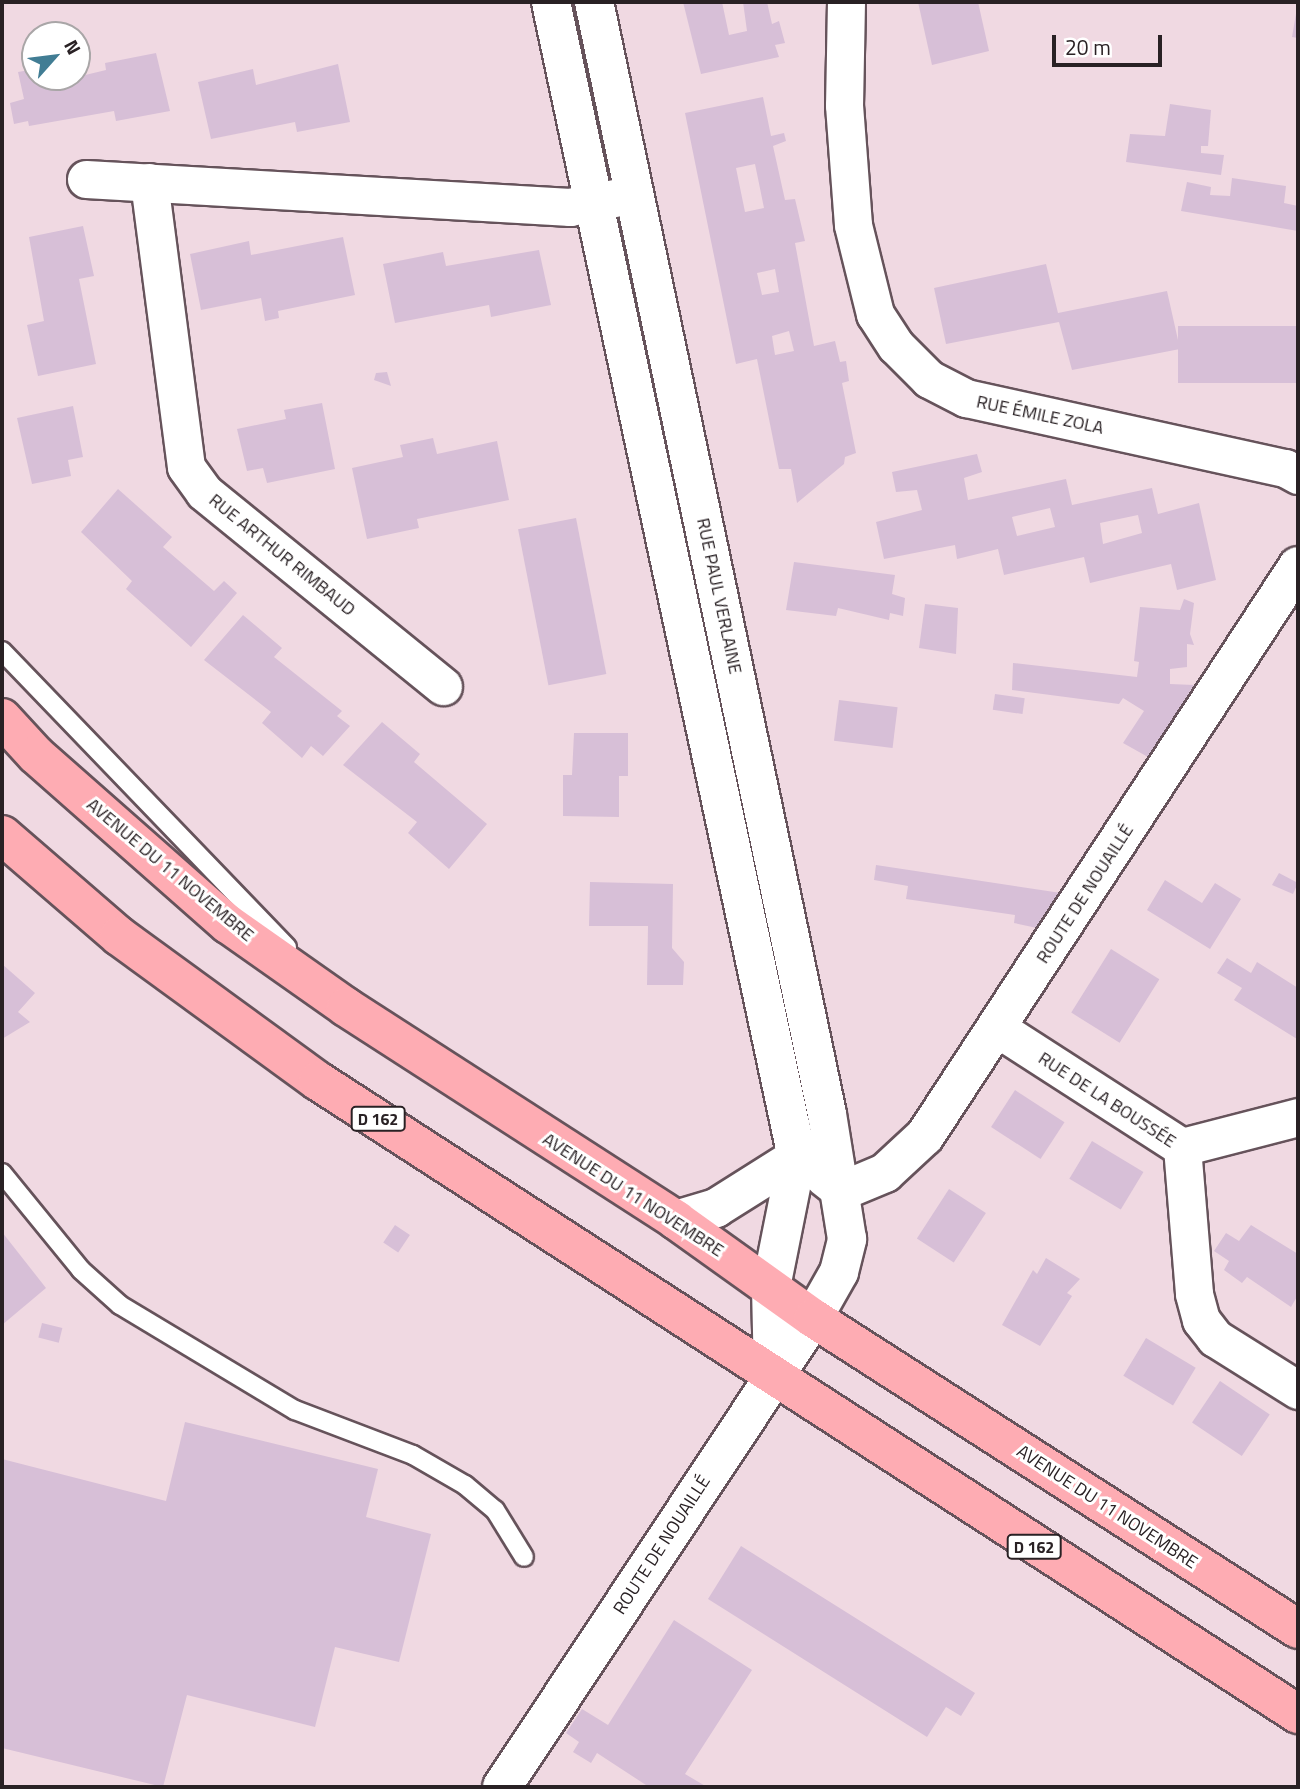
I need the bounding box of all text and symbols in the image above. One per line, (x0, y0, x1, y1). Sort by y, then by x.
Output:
north arrow (21, 21, 91, 91)
scale bar (1055, 21, 1165, 65)
text: 20 m (1065, 31, 1111, 63)
text: N (57, 34, 89, 59)
street label: RUE ÉMILE ZOLA (974, 391, 1106, 439)
street label: RUE ARTHUR RIMBAUD (205, 489, 359, 621)
street label: RUE PAUL VERLAINE (692, 516, 746, 676)
street label: AVENUE DU 11 NOVEMBRE (82, 794, 258, 946)
street label: ROUTE DE NOUAILLÉ (1032, 820, 1138, 968)
street label: RUE DE LA BOUSSÉE (1034, 1048, 1180, 1152)
road number: D 162 (350, 1106, 406, 1132)
street label: AVENUE DU 11 NOVEMBRE (539, 1128, 727, 1262)
street label: AVENUE DU 11 NOVEMBRE (1013, 1440, 1201, 1574)
street label: ROUTE DE NOUAILLÉ (609, 1471, 715, 1619)
road number: D 162 (1006, 1534, 1062, 1560)

